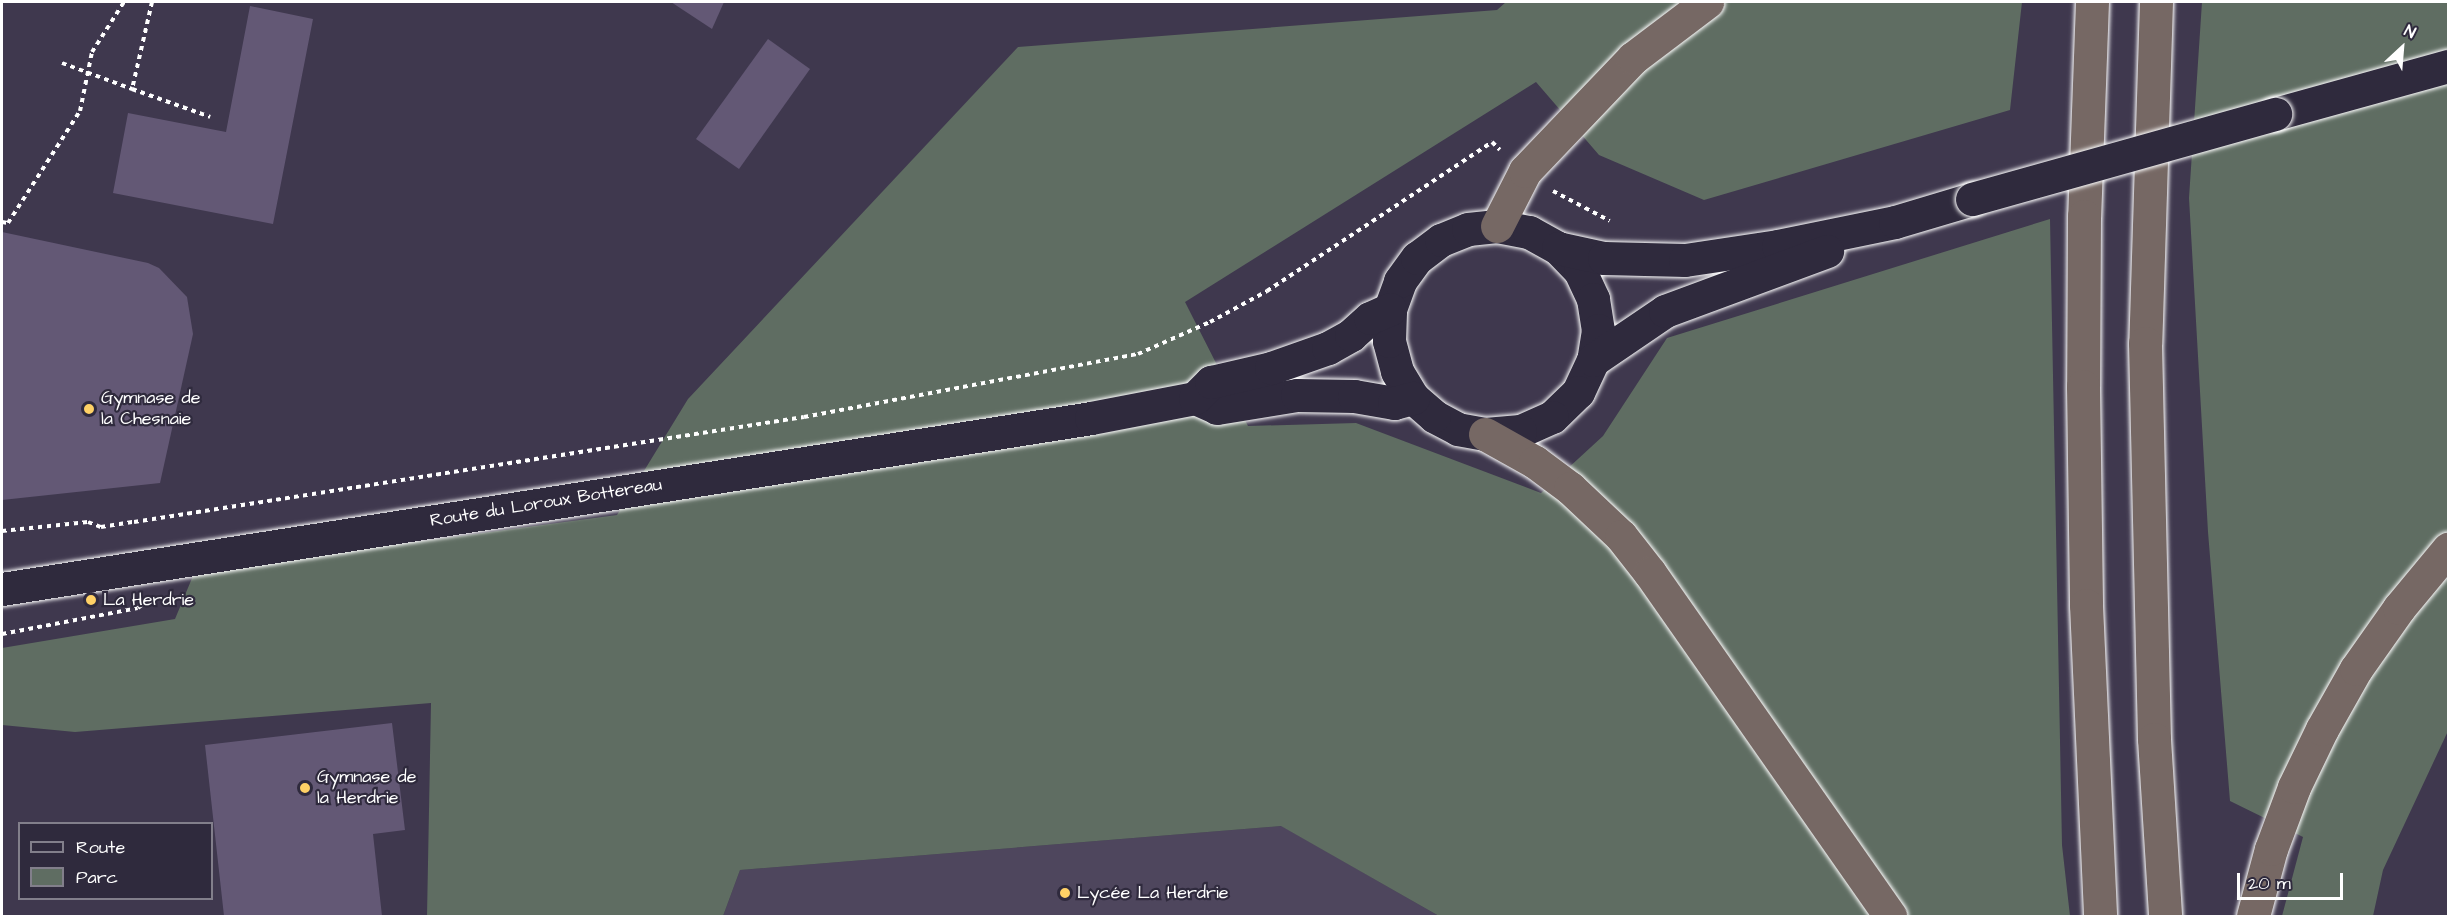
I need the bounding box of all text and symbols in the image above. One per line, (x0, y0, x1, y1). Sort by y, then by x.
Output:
north arrow (2372, 18, 2432, 78)
text: N (2401, 20, 2419, 44)
place label: Gymnase de la Chesnaie (101, 388, 200, 430)
marker: Gymnase de la Chesnaie (82, 402, 96, 416)
street label: Route du Loroux Bottereau (428, 474, 664, 532)
place label: La Herdrie (103, 589, 194, 611)
marker: La Herdrie (84, 593, 98, 607)
place label: Gymnase de la Herdrie (317, 767, 416, 810)
marker: Gymnase de la Herdrie (298, 781, 312, 795)
legend (18, 822, 213, 900)
text: Route (76, 835, 125, 860)
scale bar (2240, 861, 2346, 899)
text: Parc (76, 865, 118, 890)
text: 20 m (2248, 871, 2291, 896)
place label: Lycée La Herdrie (1077, 882, 1228, 904)
marker: Lycée La Herdrie (1058, 886, 1072, 900)

